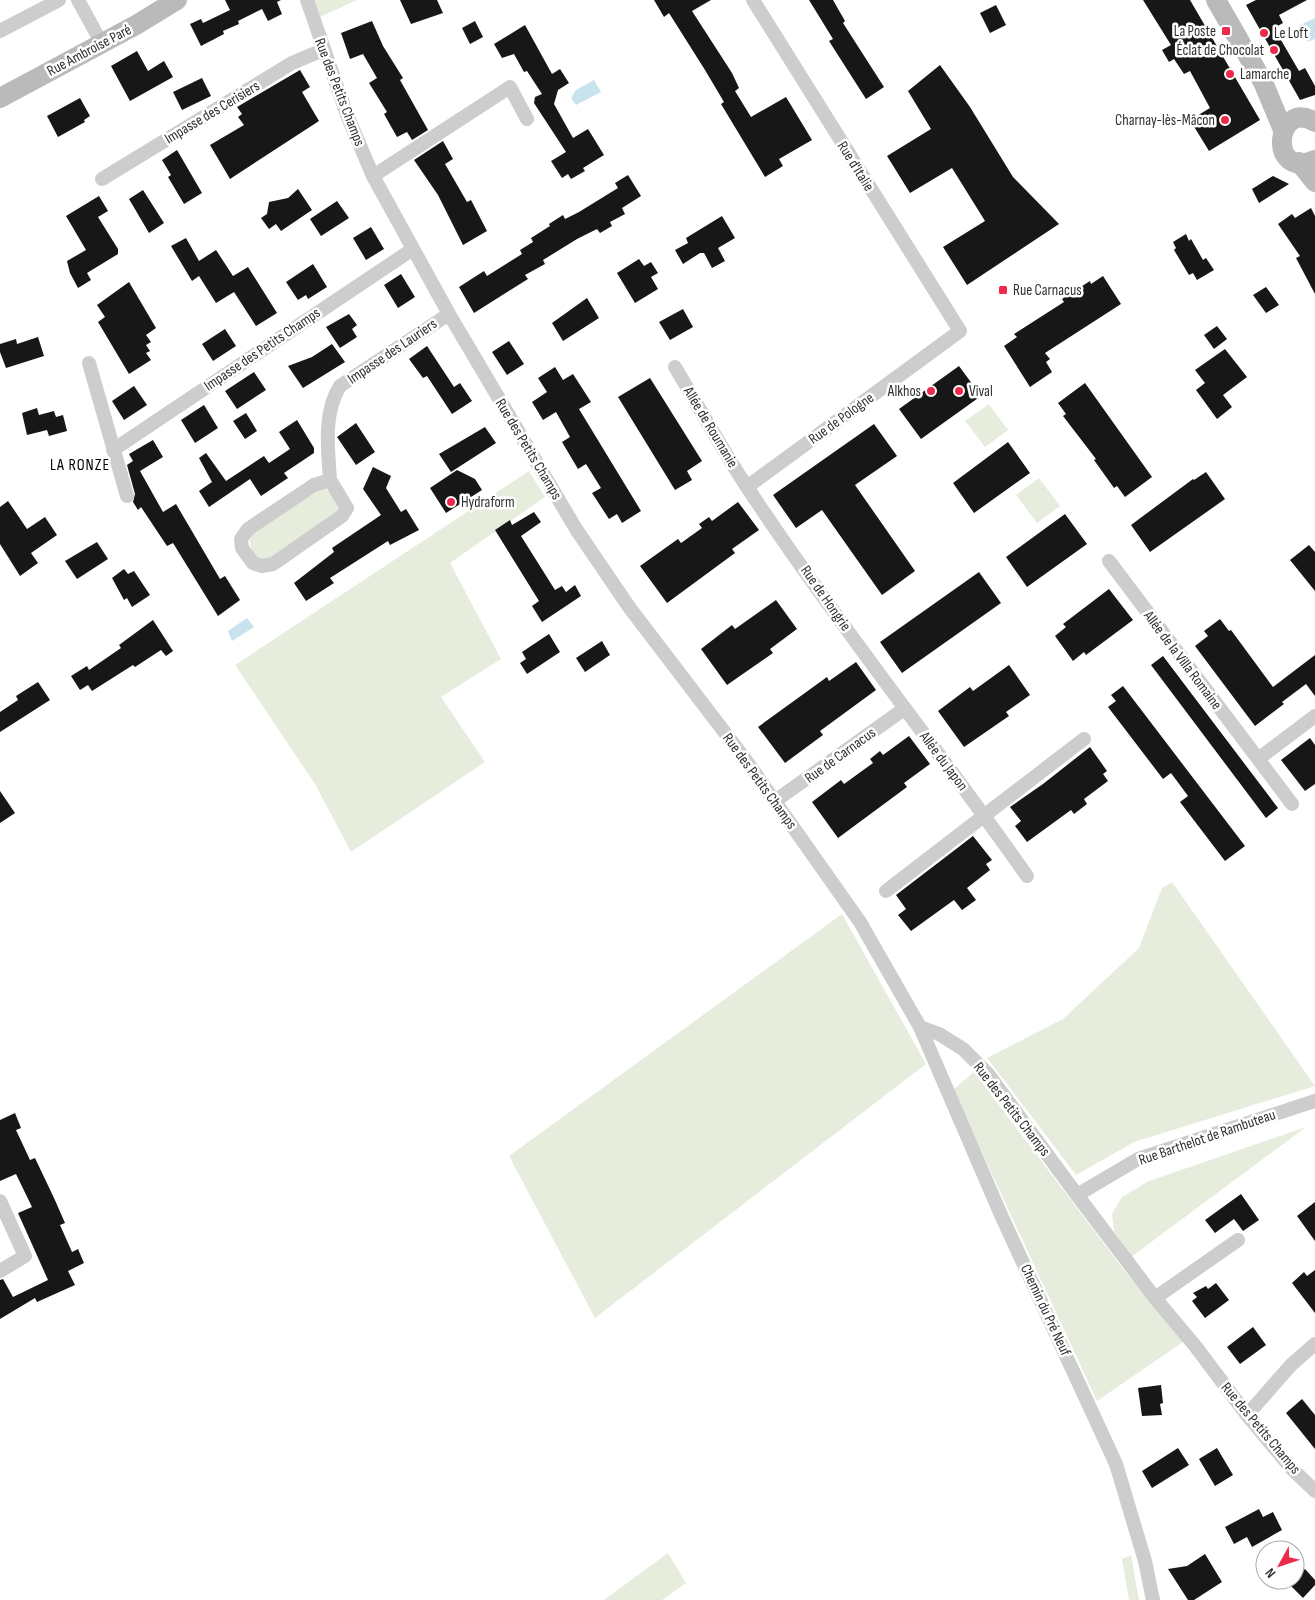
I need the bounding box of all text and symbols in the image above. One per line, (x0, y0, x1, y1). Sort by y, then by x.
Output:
street label: Rue Ambroise Paré (44, 20, 135, 81)
place label: La Poste (1174, 22, 1216, 41)
place label: Le Loft (1274, 24, 1309, 43)
marker: La Poste (1220, 25, 1232, 37)
marker: Le Loft (1258, 27, 1270, 39)
street label: Rue des Petits Champs (310, 35, 369, 149)
place label: Éclat de Chocolat (1176, 41, 1264, 60)
marker: Éclat de Chocolat (1268, 44, 1280, 56)
place label: Lamarche (1240, 65, 1289, 84)
marker: Lamarche (1224, 68, 1236, 80)
street label: Impasse des Cerisiers (161, 77, 263, 148)
place label: Charnay-lès-Mâcon (1115, 111, 1215, 130)
marker: Charnay-lès-Mâcon (1219, 114, 1231, 126)
street label: Rue d'Italie (833, 138, 878, 195)
place label: Rue Carnacus (1013, 281, 1082, 300)
marker: Rue Carnacus (997, 284, 1009, 296)
street label: Impasse des Petits Champs (200, 303, 324, 395)
street label: Impasse des Lauriers (344, 314, 441, 388)
street label: Allée de Roumanie (678, 382, 742, 471)
place label: Alkhos (887, 382, 921, 401)
place label: Vival (969, 382, 993, 401)
marker: Alkhos (925, 385, 937, 397)
marker: Vival (953, 385, 965, 397)
street label: Rue de Pologne (805, 388, 878, 448)
street label: Rue des Petits Champs (491, 395, 566, 503)
district label: LA RONZE (50, 456, 110, 475)
place label: Hydraform (461, 493, 515, 512)
marker: Hydraform (445, 496, 457, 508)
street label: Rue de Hongrie (796, 562, 855, 635)
street label: Allée de la Villa Romaine (1139, 606, 1226, 714)
street label: Rue de Carnacus (801, 723, 880, 788)
street label: Allée du Japon (915, 727, 972, 795)
street label: Rue des Petits Champs (718, 729, 801, 833)
street label: Rue des Petits Champs (969, 1058, 1054, 1160)
street label: Rue Barthelot de Rambuteau (1136, 1105, 1278, 1170)
street label: Chemin du Pré Neuf (1016, 1261, 1075, 1360)
street label: Rue des Petits Champs (1217, 1378, 1305, 1478)
north arrow (1255, 1540, 1305, 1590)
text: N (1262, 1565, 1279, 1581)

